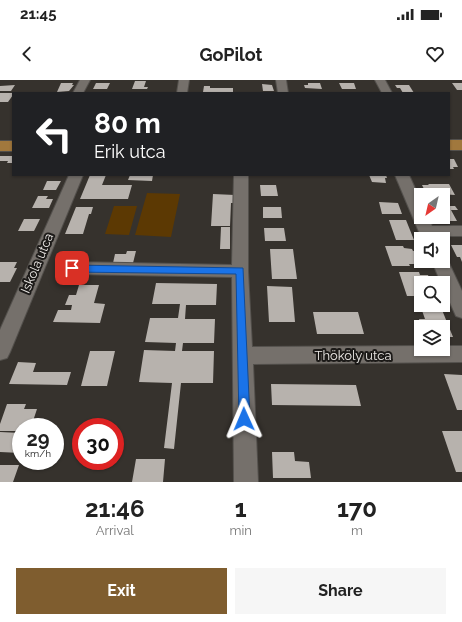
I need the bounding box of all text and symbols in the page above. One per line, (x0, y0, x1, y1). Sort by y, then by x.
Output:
text: 21:45 (20, 5, 56, 23)
icon: back (16, 43, 38, 65)
icon: heart (424, 43, 446, 65)
text: GoPilot (200, 44, 262, 65)
text: 80 m (94, 107, 161, 140)
icon: left (28, 108, 80, 160)
text: Erik utca (94, 141, 166, 162)
north arrow (414, 188, 450, 224)
map controls (414, 188, 450, 356)
street label: Iskola utca (18, 231, 56, 295)
button: sound (414, 232, 450, 268)
pin (55, 251, 89, 285)
icon: arrive (61, 257, 83, 279)
button: search (414, 276, 450, 312)
button: layers (414, 320, 450, 356)
street label: Thököly utca (314, 348, 392, 363)
position arrow (223, 398, 265, 440)
speed limit sign: 30 (72, 418, 124, 470)
text: 29 (26, 427, 50, 451)
text: km/h (25, 448, 51, 459)
text: 21:46 (85, 494, 145, 523)
text: 1 (235, 494, 247, 523)
text: 170 (337, 494, 377, 523)
text: Arrival (96, 523, 134, 538)
text: min (230, 523, 252, 538)
text: m (351, 523, 363, 538)
button: Exit (16, 568, 227, 614)
button: Share (235, 568, 446, 614)

